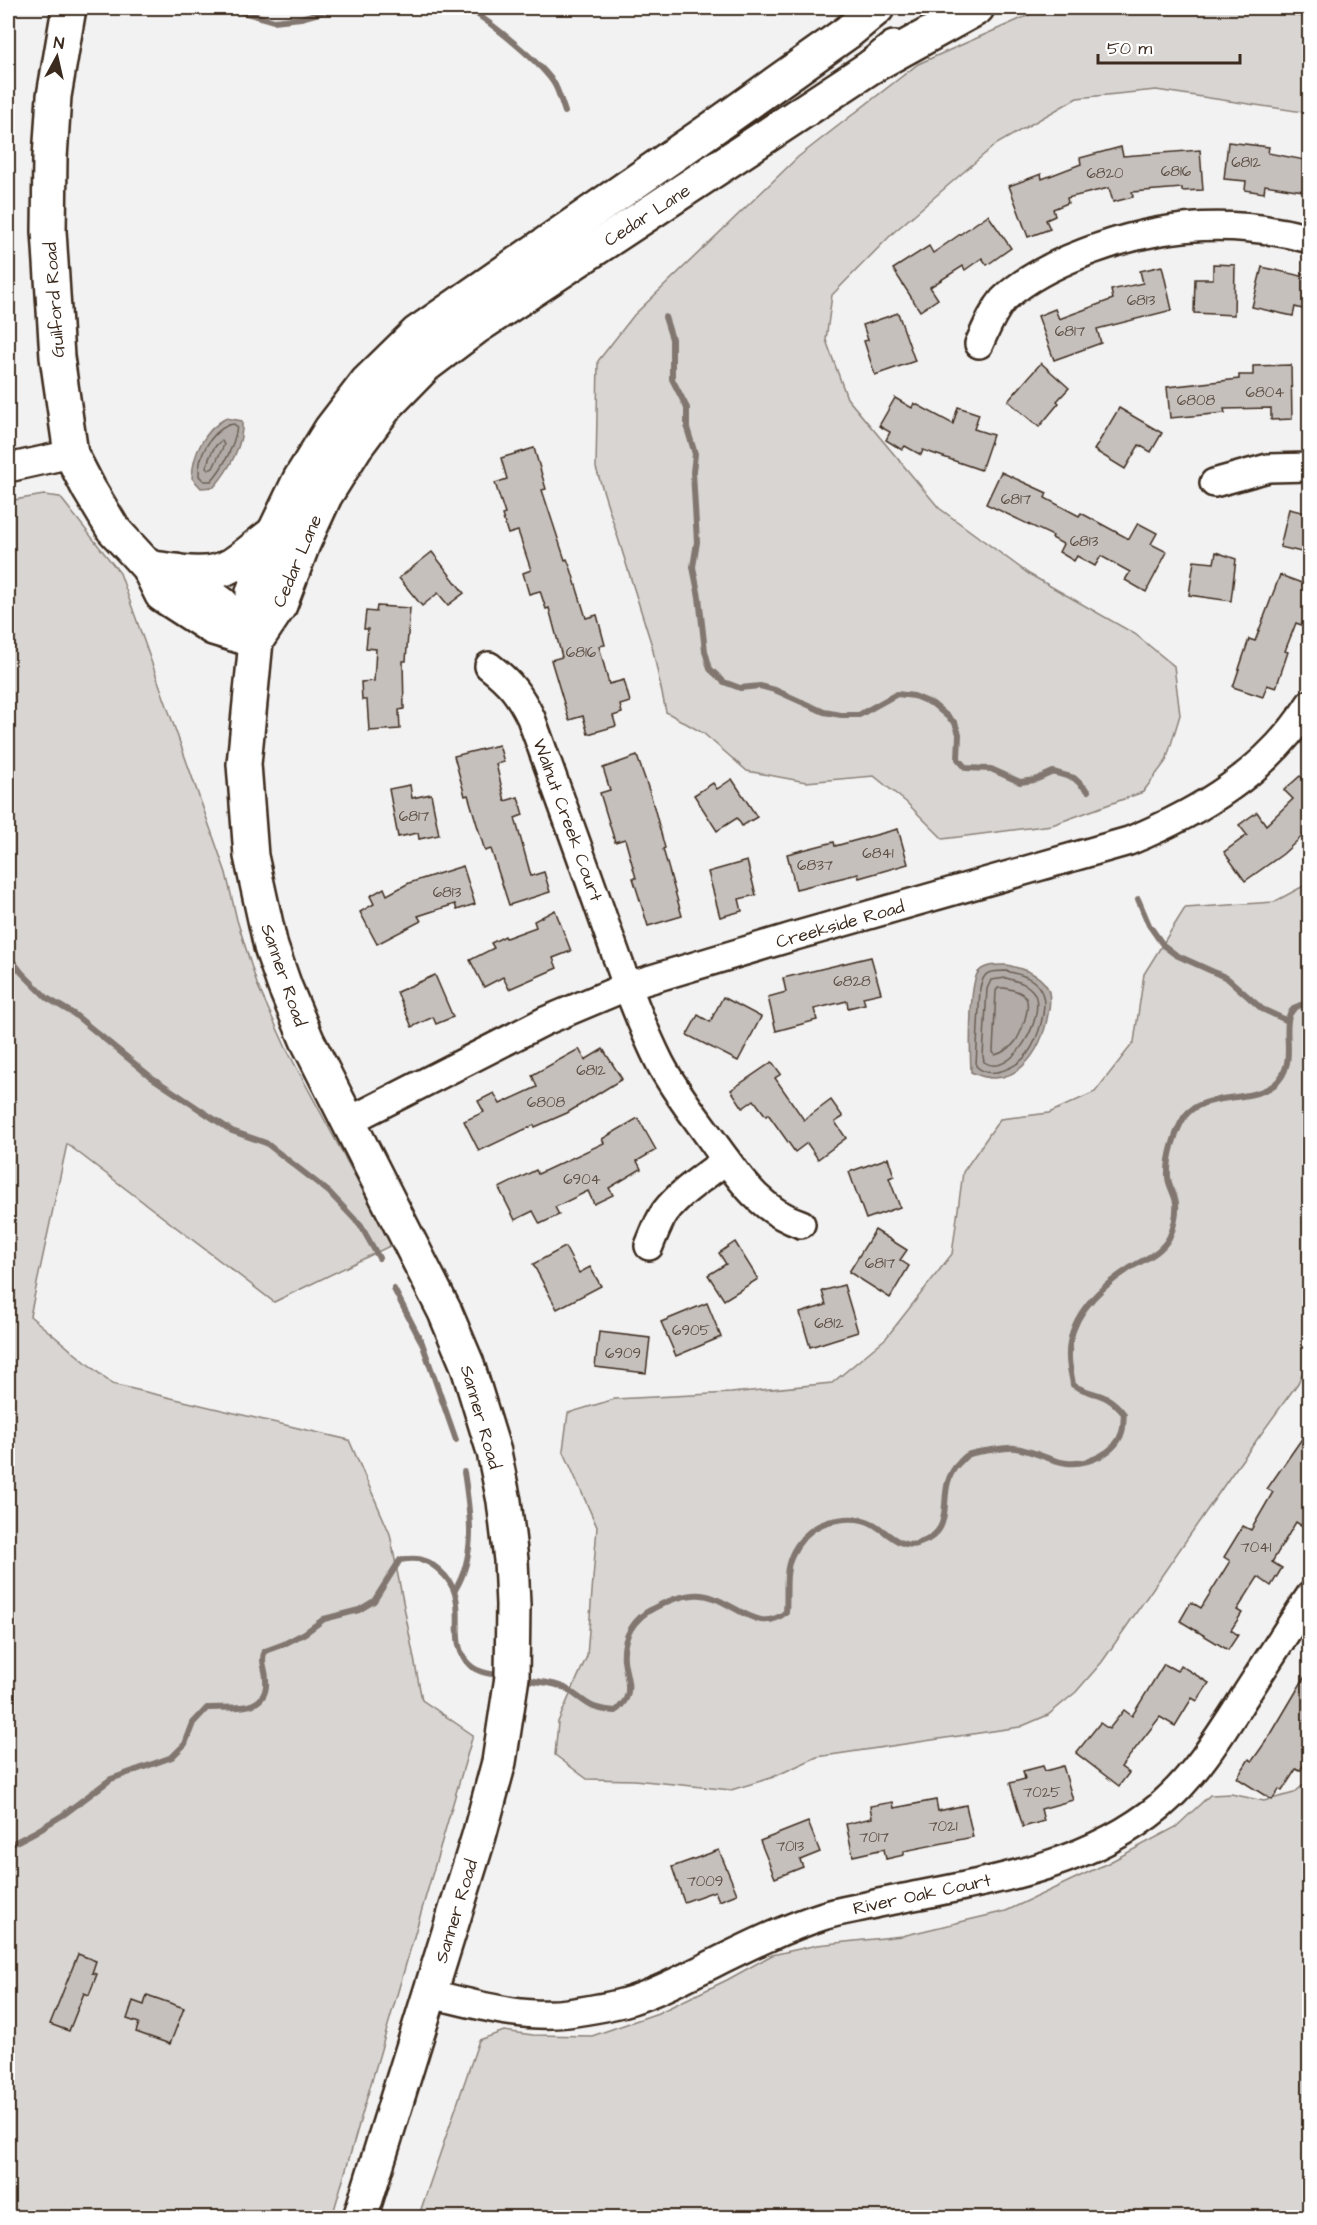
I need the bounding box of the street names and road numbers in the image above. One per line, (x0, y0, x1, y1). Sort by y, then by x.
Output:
street label: Cedar Lane (599, 178, 696, 253)
street label: Guilford Road (38, 241, 71, 359)
street label: Cedar Lane (267, 511, 328, 611)
street label: Walnut Creek Court (527, 735, 609, 906)
street label: Creekside Road (773, 894, 907, 955)
street label: Sanner Road (254, 921, 313, 1030)
street label: Sanner Road (454, 1362, 507, 1472)
street label: Sanner Road (429, 1856, 484, 1966)
street label: River Oak Court (851, 1868, 994, 1921)

